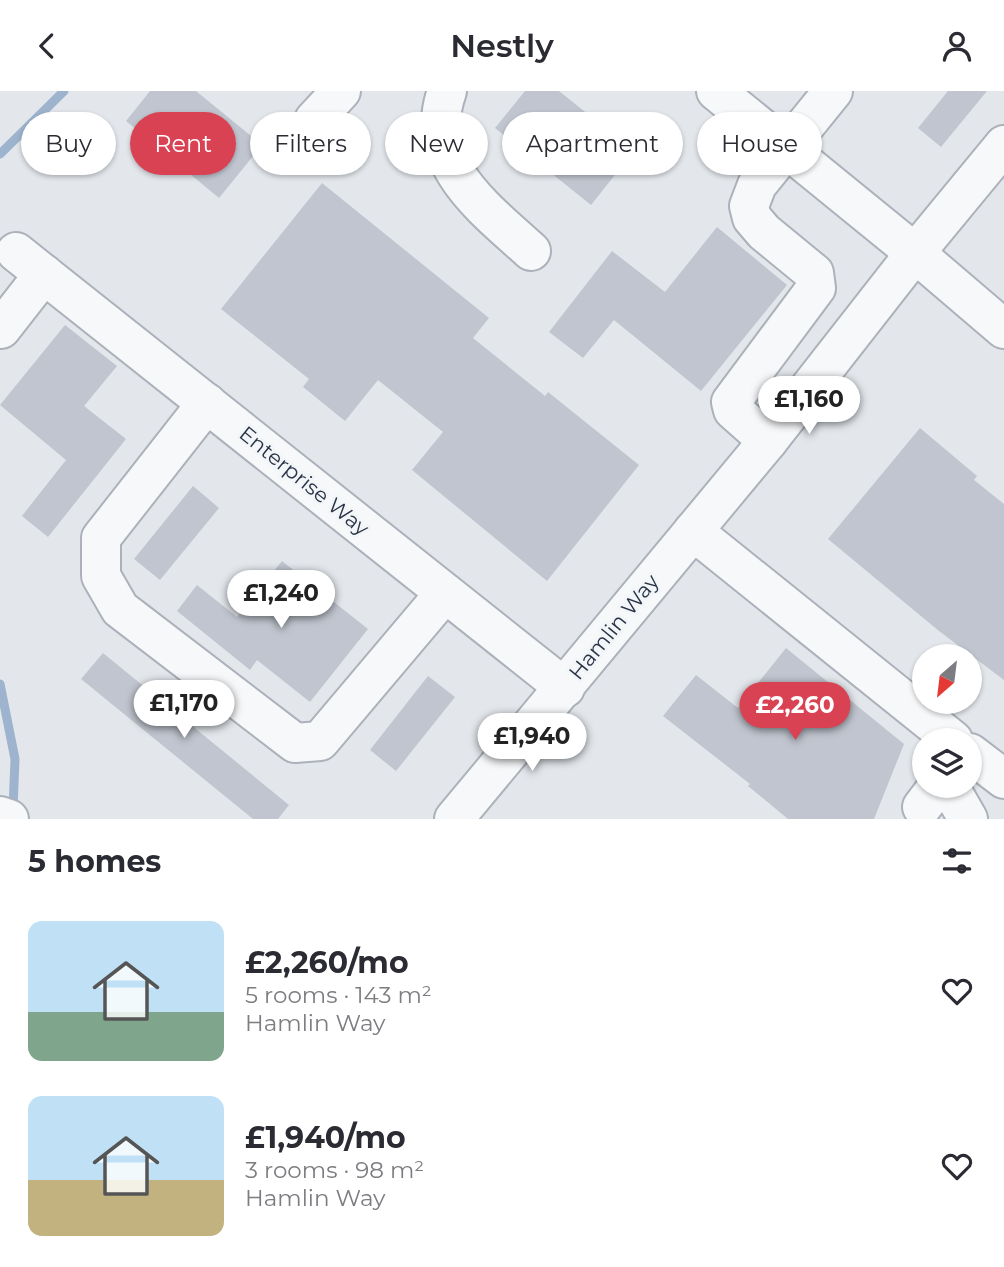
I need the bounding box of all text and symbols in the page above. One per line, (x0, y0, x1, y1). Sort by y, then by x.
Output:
text: Nestly (450, 26, 554, 65)
icon: back (28, 27, 66, 65)
icon: person (938, 27, 976, 65)
chip: Buy (21, 112, 116, 175)
chip: Rent (130, 112, 236, 175)
chip: Filters (250, 112, 371, 175)
chip: New (385, 112, 488, 175)
chip: Apartment (502, 112, 683, 175)
chip: House (697, 112, 822, 175)
pin: £1,160 (752, 377, 866, 436)
text: £1,160 (774, 385, 844, 413)
street label: Enterprise Way (234, 421, 375, 541)
street label: Hamlin Way (564, 568, 664, 684)
pin: £1,240 (224, 571, 338, 630)
text: £1,240 (243, 579, 319, 607)
north arrow (912, 644, 982, 714)
map controls (912, 644, 982, 798)
pin: £1,170 (127, 681, 241, 740)
pin: £2,260 (738, 683, 852, 742)
text: £1,170 (150, 689, 218, 717)
text: £2,260 (755, 691, 835, 719)
pin: £1,940 (475, 713, 589, 773)
text: £1,940 (494, 722, 570, 750)
button: layers (912, 728, 982, 798)
icon: filters (938, 842, 976, 880)
text: 5 homes (28, 843, 161, 880)
text: £2,260/mo (245, 944, 409, 981)
icon: home (84, 949, 168, 1033)
icon: heart (938, 972, 976, 1010)
text: 5 rooms · 143 m² (245, 981, 432, 1009)
text: Hamlin Way (245, 1009, 386, 1037)
text: £1,940/mo (245, 1119, 406, 1156)
icon: home (84, 1124, 168, 1208)
icon: heart (938, 1147, 976, 1185)
text: 3 rooms · 98 m² (245, 1156, 424, 1184)
text: Hamlin Way (245, 1184, 386, 1212)

